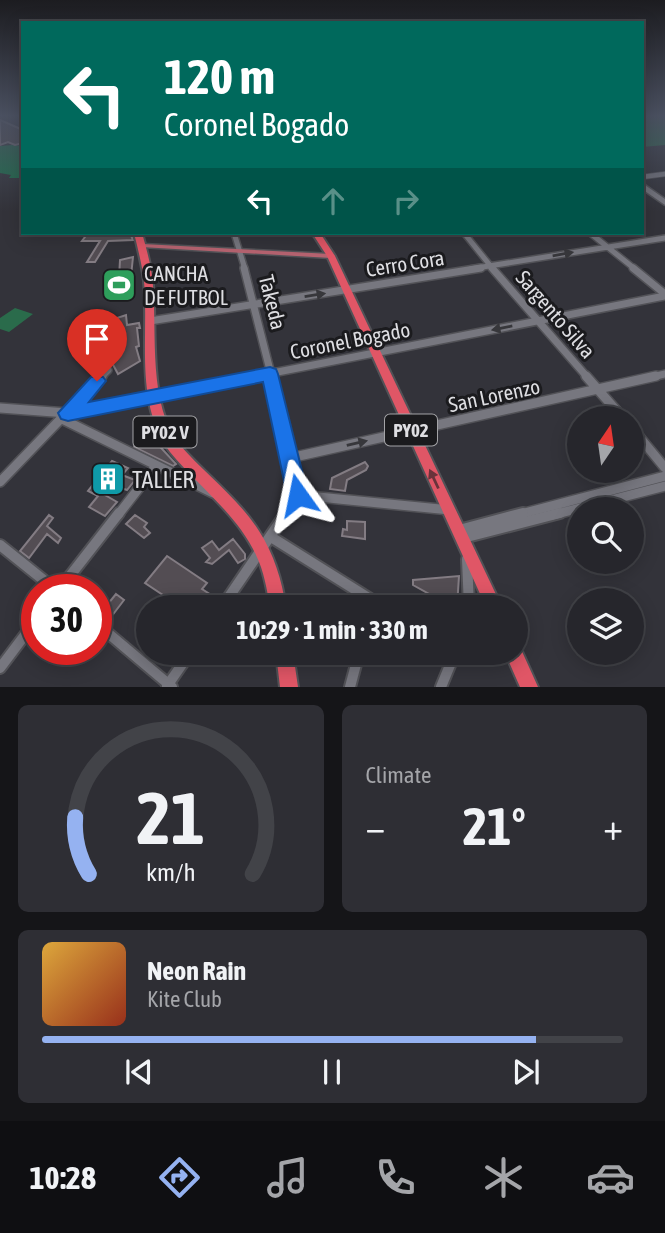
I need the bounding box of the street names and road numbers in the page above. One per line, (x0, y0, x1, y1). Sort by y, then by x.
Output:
street label: Cerro Cora (364, 245, 446, 281)
street label: Sargento Silva (511, 265, 601, 363)
street label: Takeda (255, 272, 291, 332)
street label: Coronel Bogado (288, 317, 412, 363)
street label: San Lorenzo (446, 374, 542, 416)
road number: PY02 (385, 414, 437, 446)
road number: PY02 V (134, 416, 196, 448)

